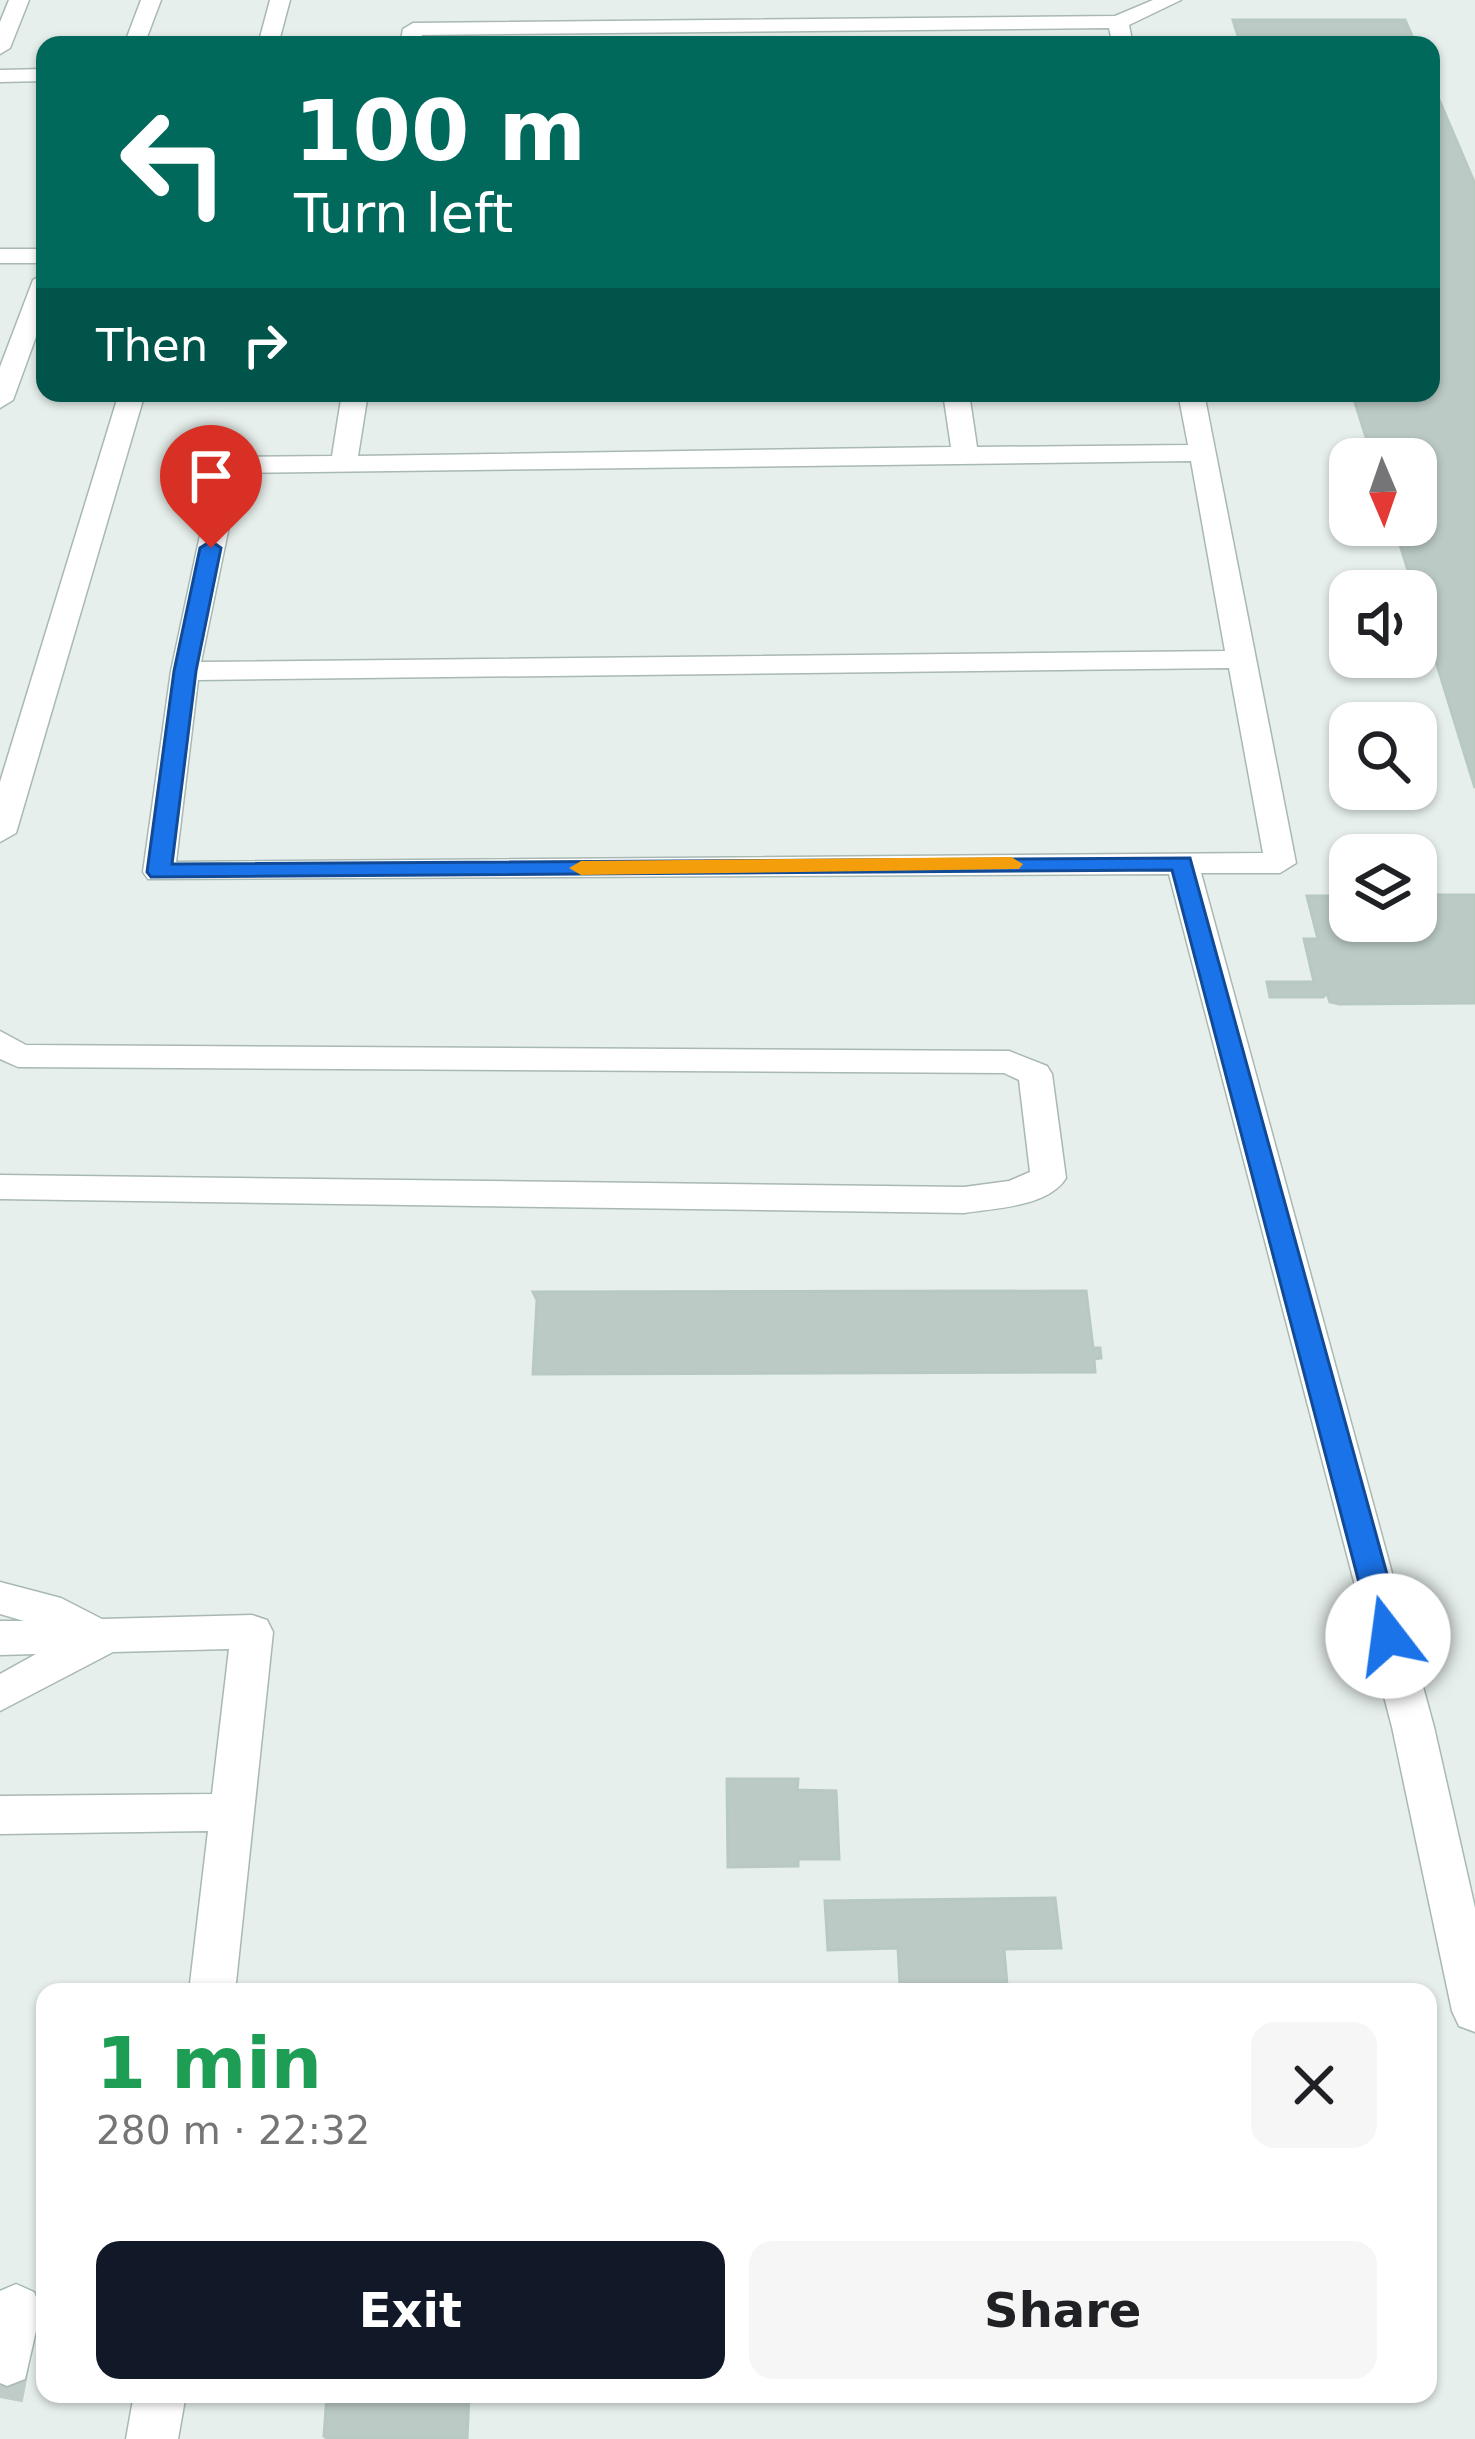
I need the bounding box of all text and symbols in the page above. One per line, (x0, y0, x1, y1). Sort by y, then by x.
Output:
text: 100 m (294, 82, 586, 180)
icon: left (96, 84, 252, 240)
text: Turn left (294, 182, 513, 245)
icon: right (232, 312, 298, 378)
text: Then (96, 319, 208, 372)
pin (160, 425, 262, 548)
north arrow (1329, 438, 1437, 546)
map controls (1329, 438, 1437, 942)
icon: arrive (178, 443, 244, 509)
button: sound (1329, 570, 1437, 678)
button: search (1329, 702, 1437, 810)
button: layers (1329, 834, 1437, 942)
position arrow (1325, 1573, 1451, 1699)
text: 1 min (96, 2021, 322, 2105)
button: close (1251, 2022, 1377, 2148)
text: 280 m · 22:32 (96, 2108, 370, 2153)
button: Exit (96, 2241, 725, 2379)
button: Share (749, 2241, 1377, 2379)

